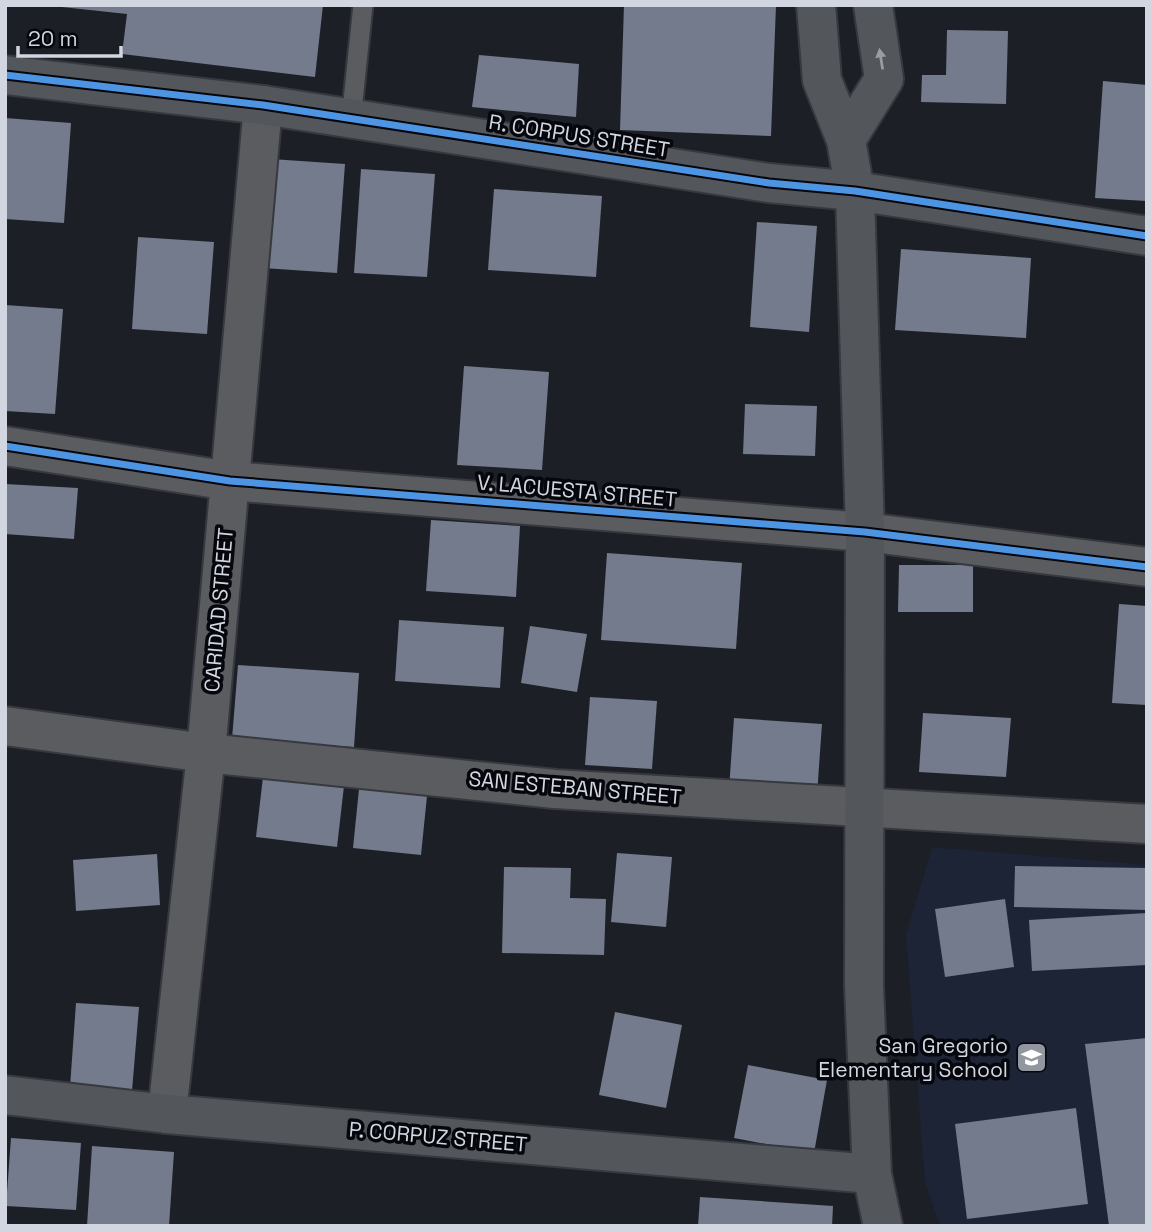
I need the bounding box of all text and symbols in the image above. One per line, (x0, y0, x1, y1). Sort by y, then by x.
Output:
scale bar (18, 14, 121, 58)
text: 20 m (28, 25, 78, 52)
one-way arrow (875, 47, 886, 69)
street label: R. CORPUS STREET (487, 108, 671, 163)
street label: V. LACUESTA STREET (476, 468, 678, 513)
street label: CARIDAD STREET (198, 527, 239, 693)
street label: SAN ESTEBAN STREET (467, 765, 683, 810)
place label: San Gregorio Elementary School (818, 1032, 1008, 1083)
school or university icon: San Gregorio Elementary School (1014, 1041, 1048, 1075)
street label: P. CORPUZ STREET (348, 1115, 528, 1158)

